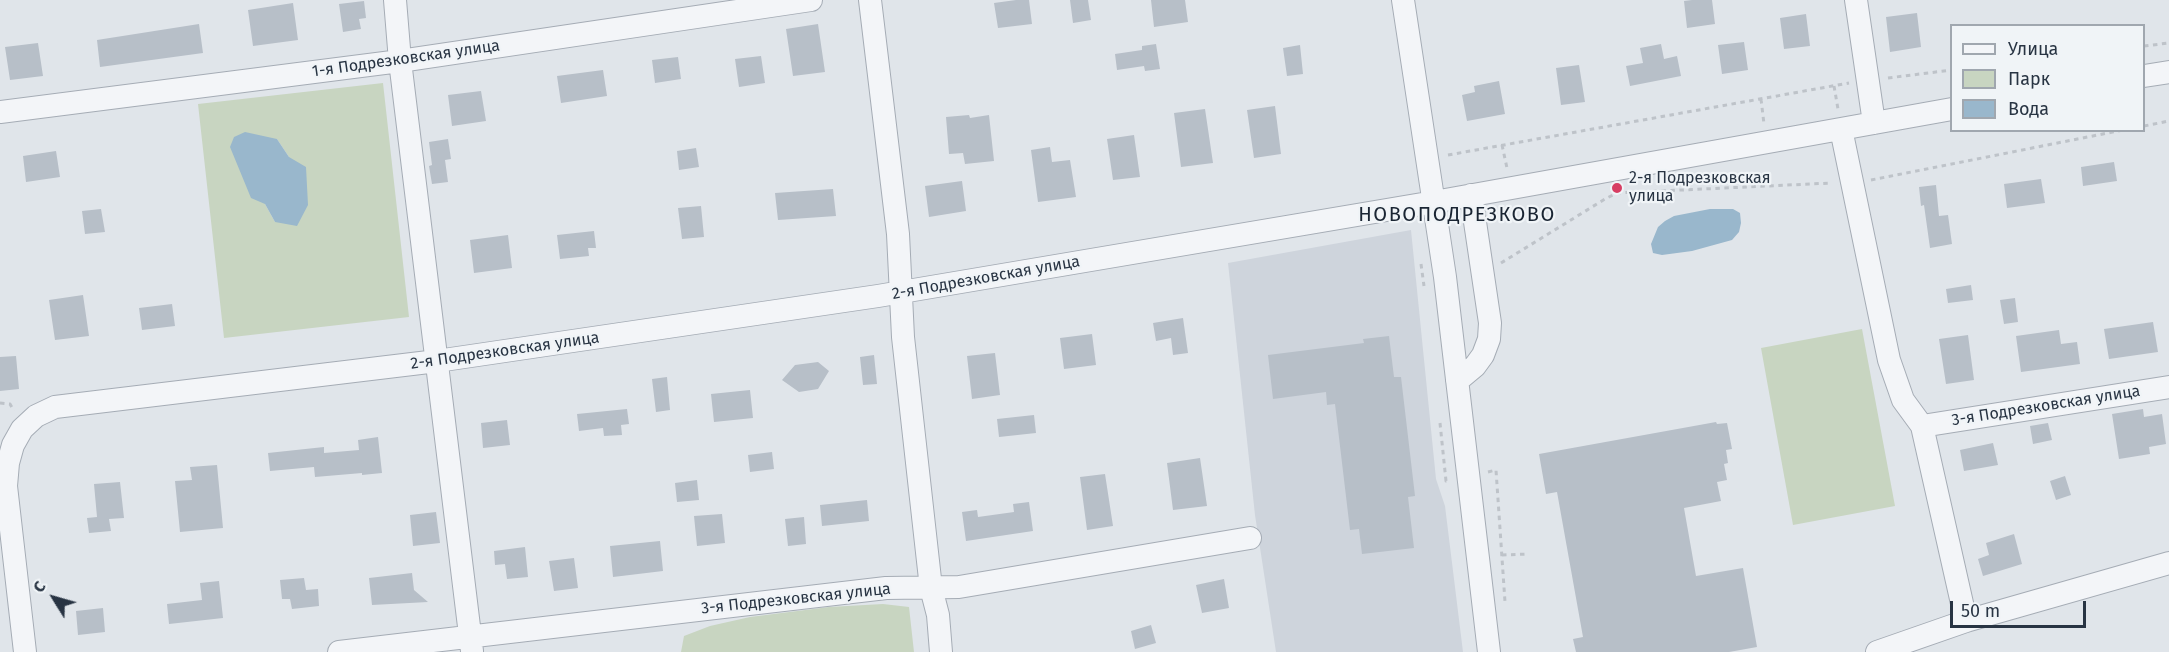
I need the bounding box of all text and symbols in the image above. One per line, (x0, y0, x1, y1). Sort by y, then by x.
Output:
legend (1950, 24, 2145, 132)
street label: 1-я Подрезковская улица (311, 36, 501, 82)
text: Улица (2008, 38, 2058, 60)
text: Парк (2008, 68, 2050, 90)
text: Вода (2008, 98, 2049, 120)
place label: 2-я Подрезковская улица (1629, 169, 1771, 207)
marker: 2-я Подрезковская улица (1610, 181, 1624, 195)
district label: НОВОПОДРЕЗКОВО (1358, 203, 1556, 227)
street label: 2-я Подрезковская улица (891, 252, 1081, 304)
street label: 2-я Подрезковская улица (409, 328, 601, 374)
street label: 3-я Подрезковская улица (1950, 382, 2142, 430)
north arrow (24, 568, 84, 628)
text: С (29, 577, 50, 596)
street label: 3-я Подрезковская улица (700, 579, 892, 619)
scale bar (1953, 589, 2090, 627)
text: 50 m (1961, 600, 2000, 622)

